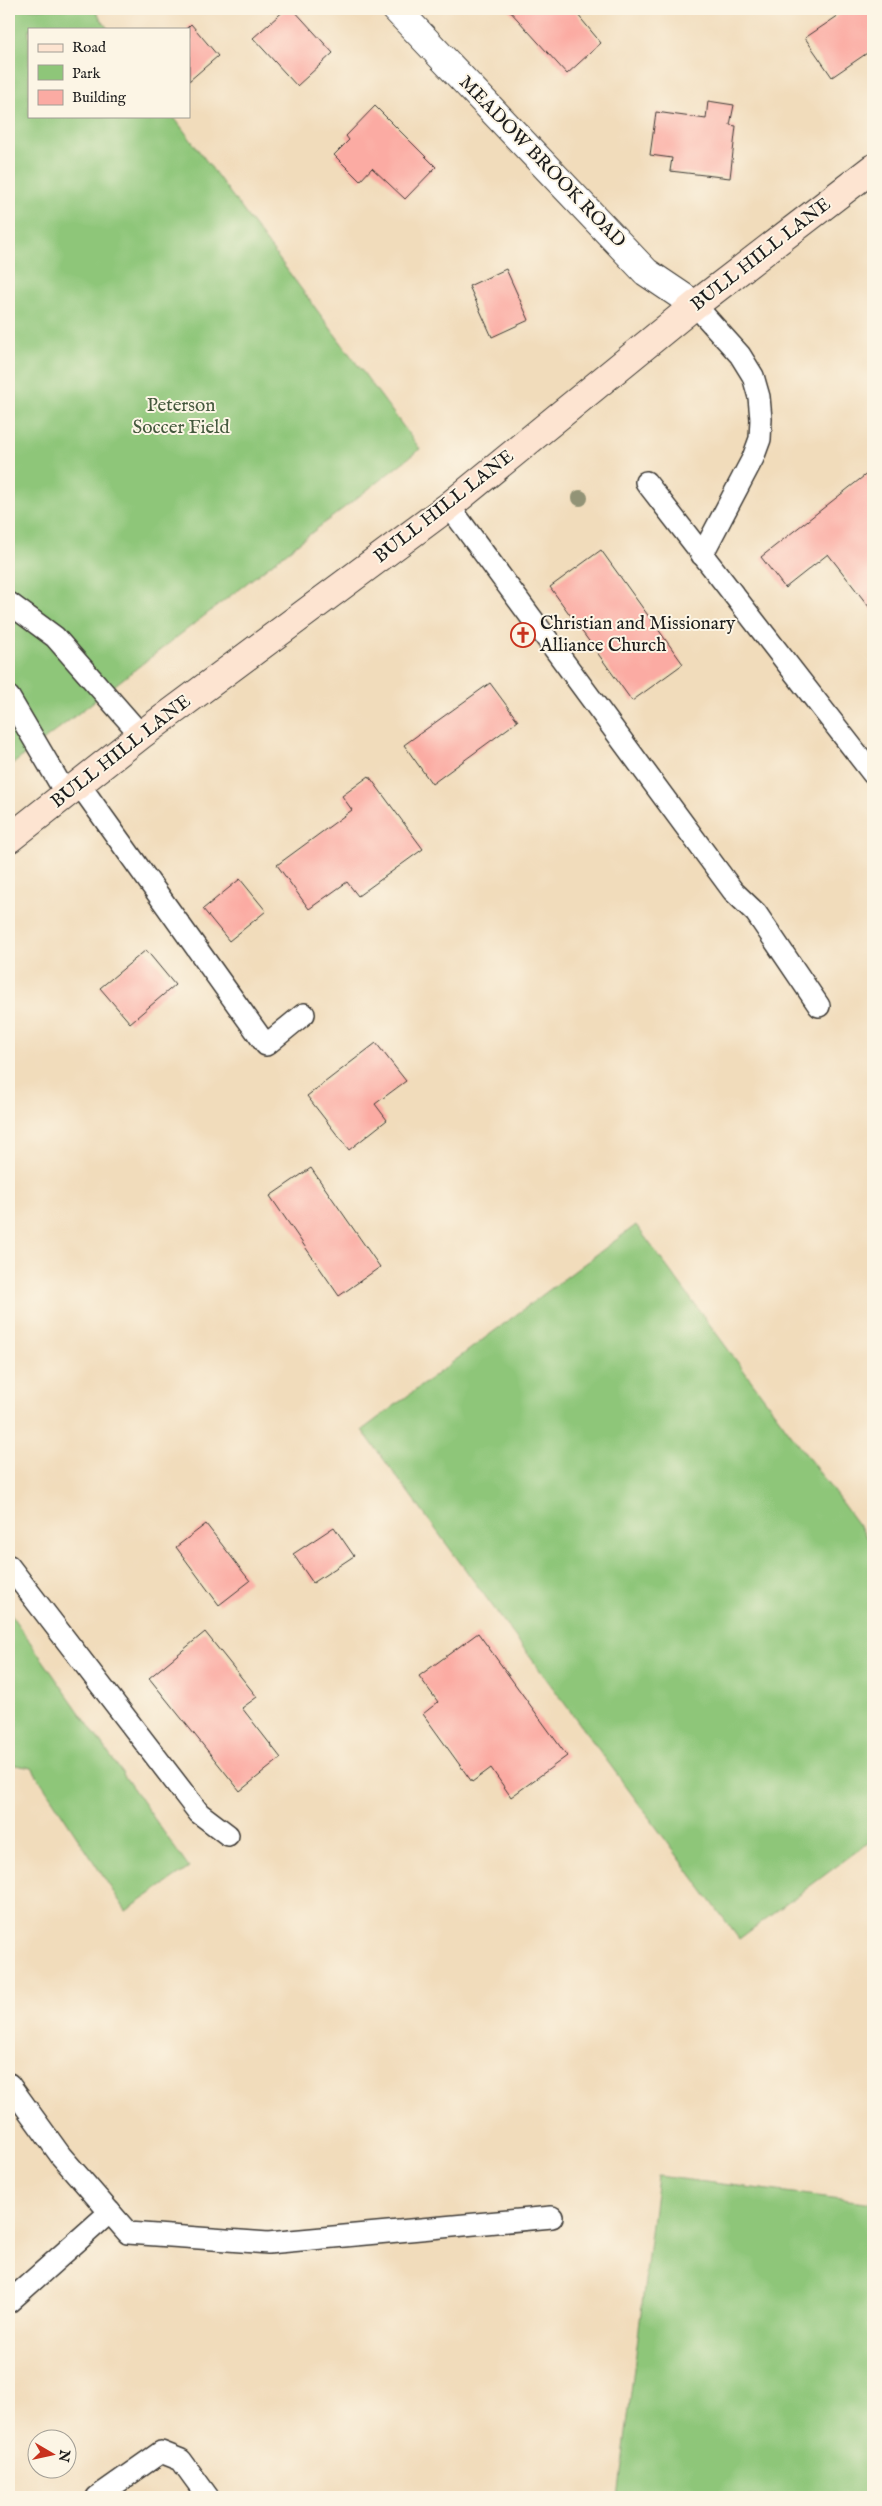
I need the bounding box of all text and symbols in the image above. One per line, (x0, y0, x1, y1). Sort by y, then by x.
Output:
legend (28, 28, 190, 118)
text: Road (72, 38, 107, 57)
text: Park (72, 64, 102, 83)
street label: MEADOW BROOK ROAD (453, 71, 631, 253)
text: Building (72, 88, 127, 107)
street label: BULL HILL LANE (686, 193, 836, 317)
park label: Peterson Soccer Field (132, 394, 230, 440)
street label: BULL HILL LANE (369, 445, 519, 569)
place label: Christian and Missionary Alliance Church (539, 612, 736, 658)
church icon: Christian and Missionary Alliance Church (510, 622, 536, 648)
street label: BULL HILL LANE (46, 690, 196, 814)
north arrow (28, 2428, 78, 2478)
text: N (54, 2447, 74, 2463)

